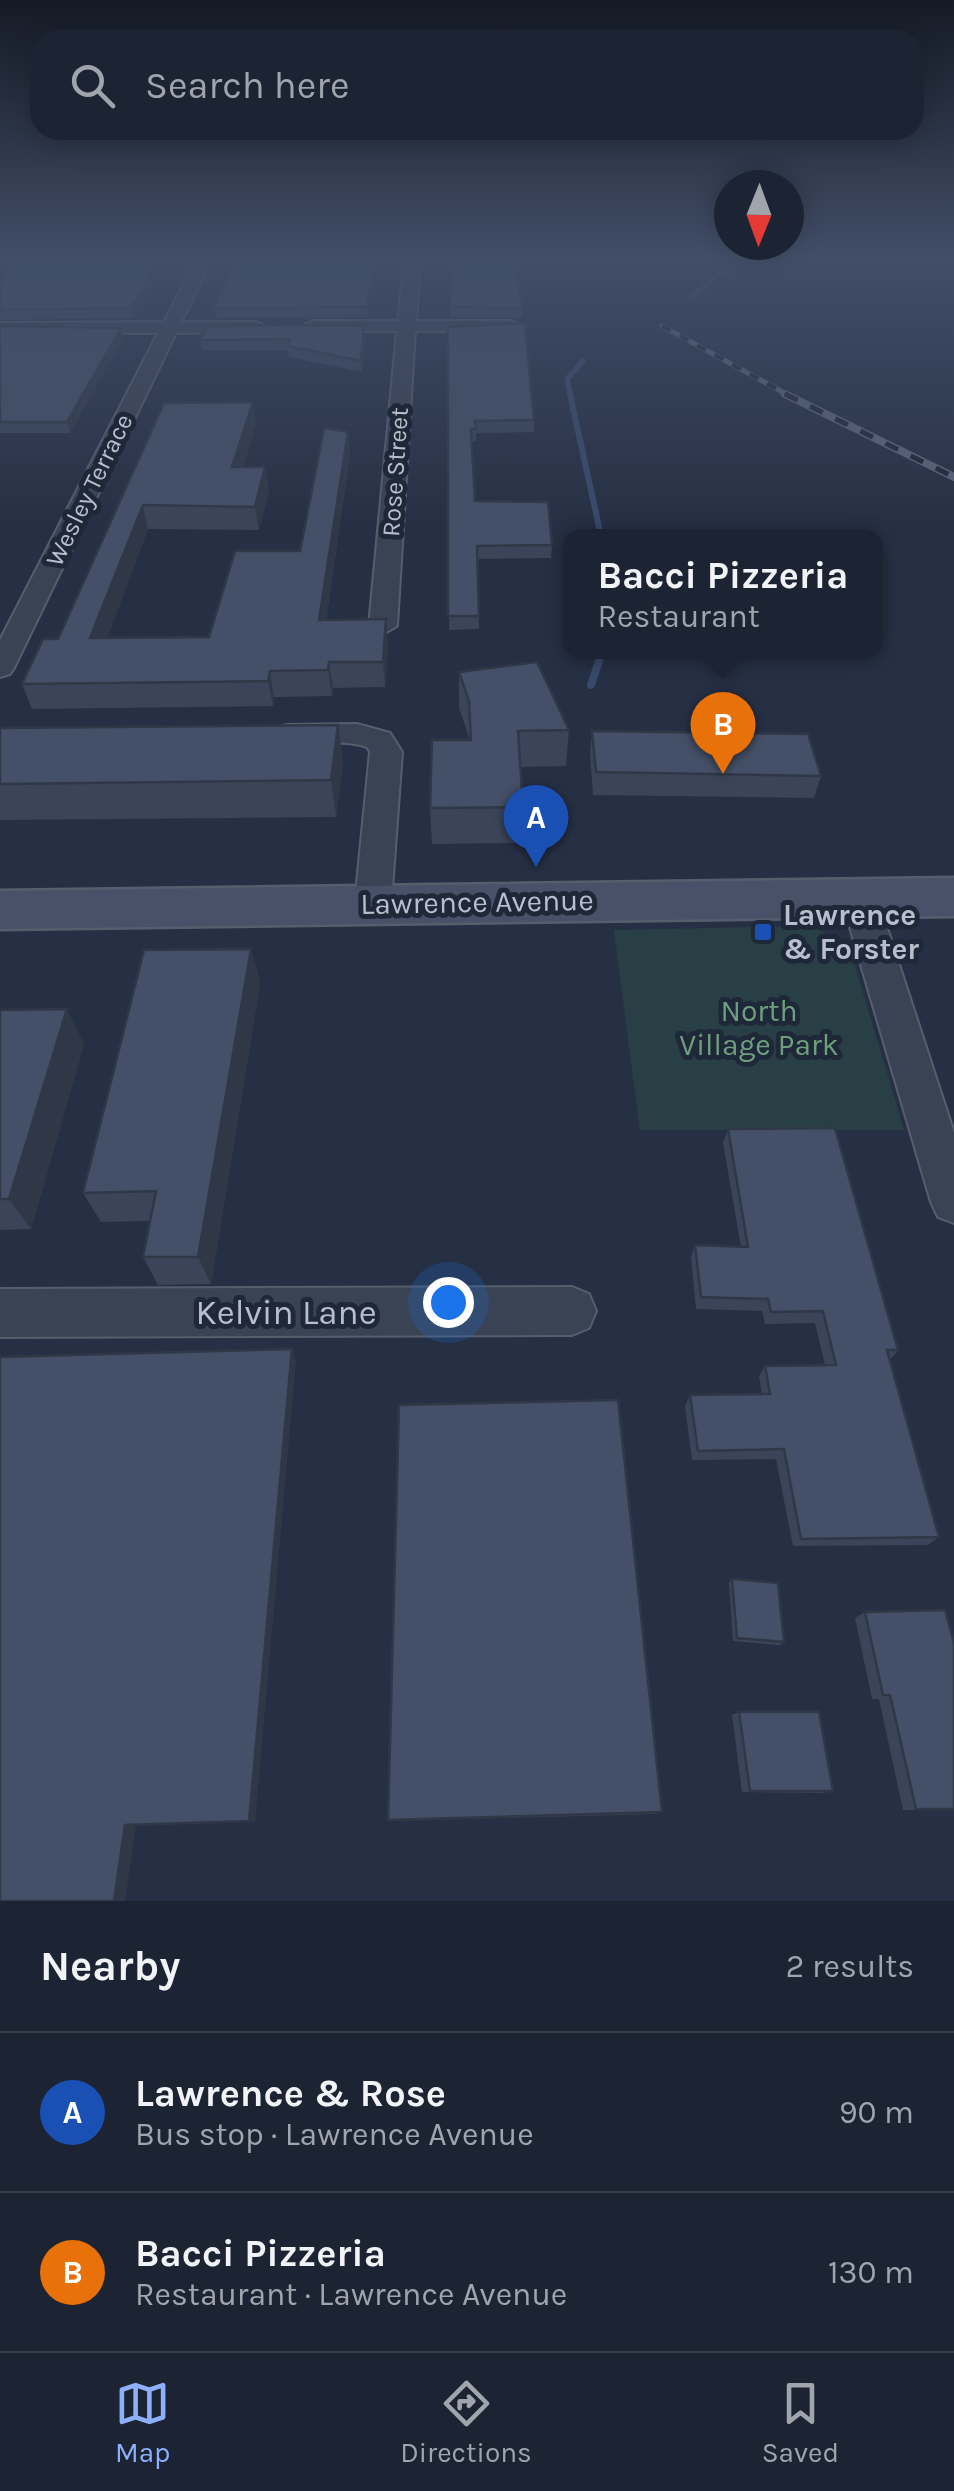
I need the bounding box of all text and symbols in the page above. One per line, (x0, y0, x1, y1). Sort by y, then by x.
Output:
search box (30, 30, 924, 140)
icon: search (65, 58, 120, 113)
text: Search here (145, 63, 349, 108)
north arrow (714, 170, 804, 260)
street label: Rose Street (376, 406, 414, 538)
street label: Wesley Terrace (40, 409, 138, 571)
popup (563, 529, 883, 659)
text: Bacci Pizzeria (597, 553, 849, 598)
text: Restaurant (597, 598, 760, 635)
pin: B (690, 692, 756, 774)
pin: A (504, 784, 568, 867)
street label: Lawrence Avenue (360, 882, 594, 922)
place label: Lawrence & Forster (783, 897, 919, 967)
marker: Lawrence & Forster (752, 921, 774, 943)
park label: North Village Park (679, 993, 839, 1063)
your location (423, 1277, 474, 1328)
street label: Kelvin Lane (195, 1292, 377, 1333)
text: Nearby (40, 1941, 180, 1991)
text: 2 results (786, 1948, 914, 1985)
text: Lawrence & Rose (135, 2071, 446, 2116)
text: A (62, 2094, 83, 2131)
text: 90 m (839, 2094, 914, 2131)
text: Bus stop · Lawrence Avenue (135, 2116, 534, 2153)
text: Bacci Pizzeria (135, 2231, 386, 2276)
text: B (62, 2254, 83, 2291)
text: 130 m (828, 2254, 914, 2291)
text: Restaurant · Lawrence Avenue (135, 2276, 567, 2313)
tab: Map (115, 2376, 170, 2469)
tab: Directions (400, 2376, 532, 2469)
tab: Saved (762, 2376, 839, 2469)

